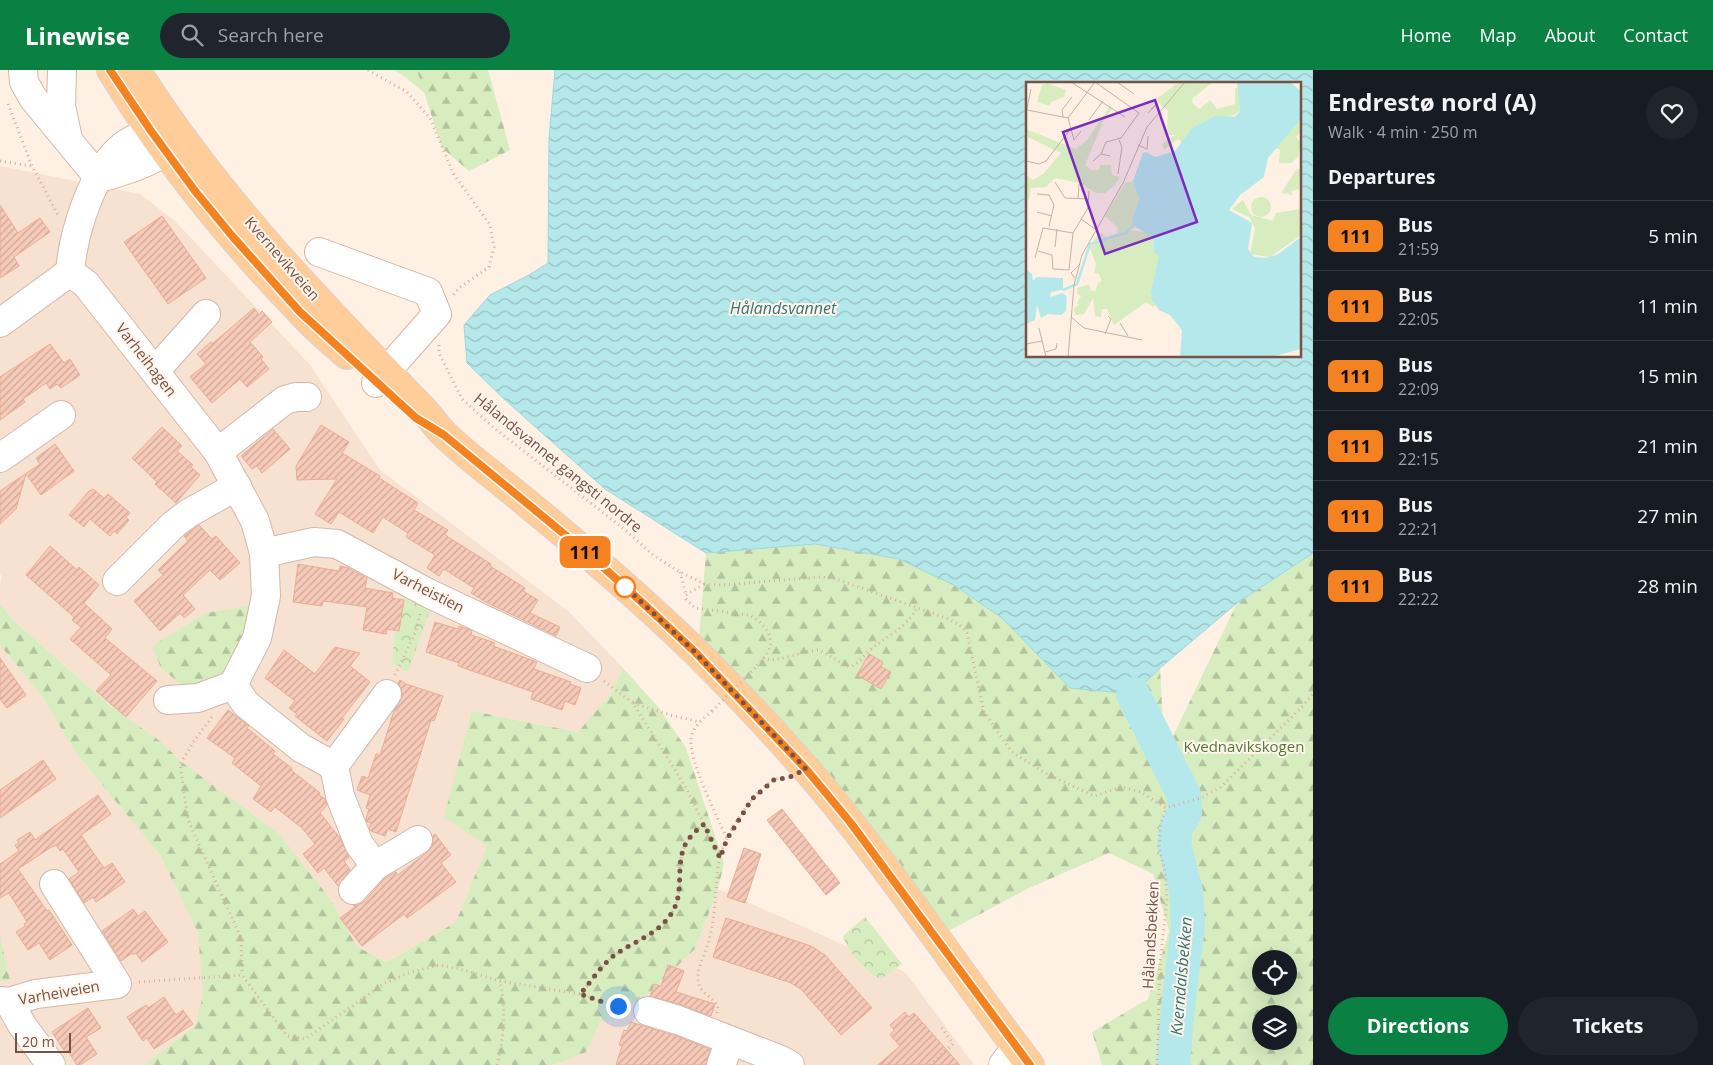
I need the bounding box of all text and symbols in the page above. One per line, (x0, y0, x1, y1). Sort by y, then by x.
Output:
search box (160, 13, 510, 58)
text: Linewise (25, 19, 130, 52)
icon: search (178, 21, 206, 49)
text: Search here (218, 22, 324, 48)
text: Home (1401, 23, 1451, 47)
text: Map (1479, 23, 1517, 47)
text: About (1545, 23, 1595, 47)
text: Contact (1623, 23, 1688, 47)
inset map (1026, 82, 1300, 358)
text: Endrestø nord (A) (1328, 85, 1537, 118)
button: heart (1646, 87, 1698, 139)
text: Walk · 4 min · 250 m (1328, 121, 1478, 143)
text: Departures (1328, 164, 1435, 190)
street label: Kvernevikveien (241, 212, 325, 305)
text: Bus (1398, 212, 1433, 238)
text: 5 min (1648, 223, 1698, 249)
text: 111 (1340, 224, 1371, 248)
text: 21:59 (1398, 238, 1439, 260)
text: Bus (1398, 282, 1433, 308)
text: 11 min (1637, 293, 1698, 319)
text: 111 (1340, 294, 1371, 318)
water label: Hålandsvannet (730, 297, 837, 319)
text: 22:05 (1398, 308, 1439, 330)
street label: Varheihagen (112, 319, 182, 400)
text: Bus (1398, 352, 1433, 378)
text: 15 min (1637, 363, 1698, 389)
text: 111 (1340, 364, 1371, 388)
text: 22:09 (1398, 378, 1439, 400)
street label: Hålandsvannet gangsti nordre (470, 388, 647, 536)
text: Bus (1398, 422, 1433, 448)
text: 21 min (1637, 433, 1698, 459)
text: 111 (1340, 434, 1371, 458)
text: 22:15 (1398, 448, 1439, 470)
text: Bus (1398, 492, 1433, 518)
text: 27 min (1637, 503, 1698, 529)
text: 111 (1340, 504, 1371, 528)
text: 22:21 (1398, 518, 1439, 540)
line badge: 111 (556, 536, 614, 568)
text: 111 (570, 540, 600, 564)
text: Bus (1398, 562, 1433, 588)
street label: Varheistien (389, 563, 468, 617)
text: 28 min (1637, 573, 1698, 599)
text: 111 (1340, 574, 1371, 598)
unlabelled marker (614, 576, 636, 598)
text: 22:22 (1398, 588, 1439, 610)
park label: Kvednavikskogen (1184, 736, 1304, 756)
street label: Hålandsbekken (1137, 880, 1163, 989)
water label: Kverndalsbekken (1165, 916, 1197, 1036)
map controls (1252, 950, 1297, 1050)
button: locate (1252, 950, 1297, 995)
street label: Varheiveien (17, 975, 101, 1009)
your location (606, 994, 631, 1019)
button: Directions (1328, 997, 1508, 1055)
button: Tickets (1518, 997, 1698, 1055)
button: layers (1252, 1005, 1297, 1050)
scale bar (15, 1030, 71, 1053)
text: 20 m (22, 1032, 55, 1051)

